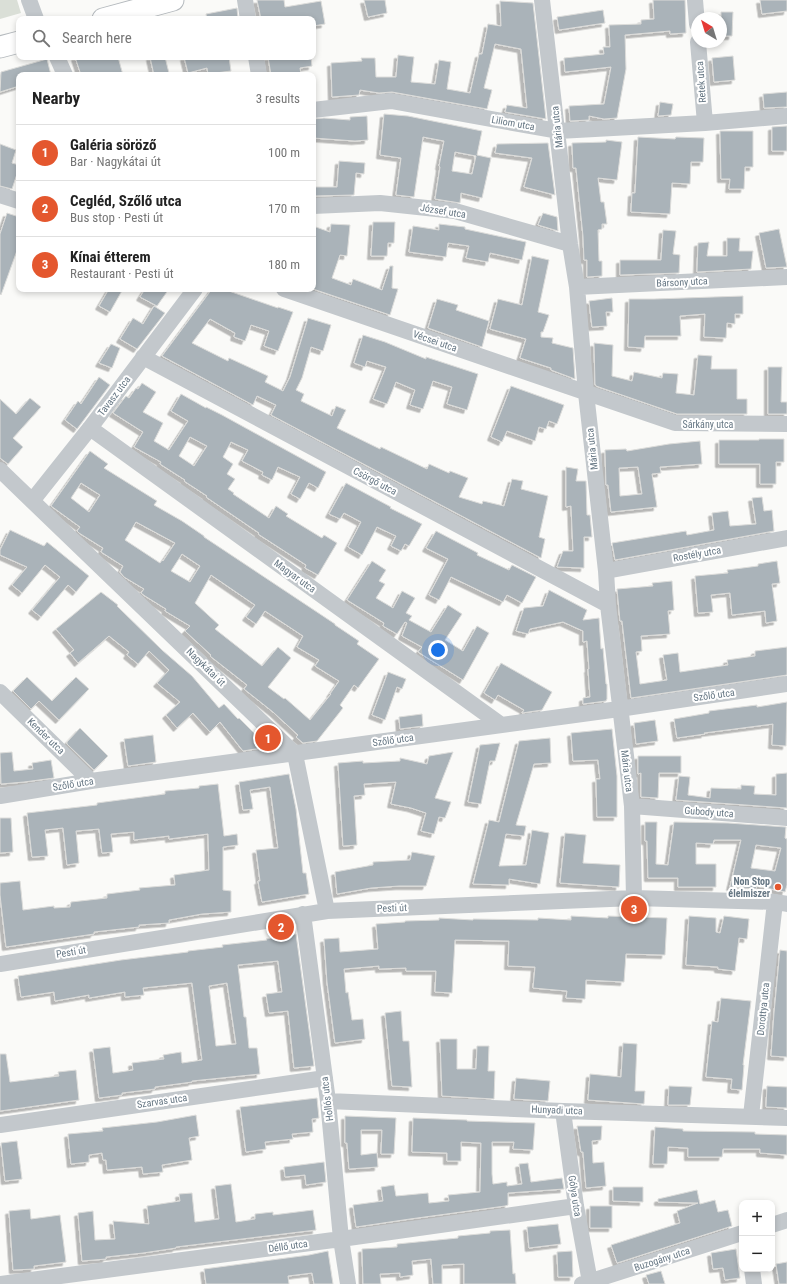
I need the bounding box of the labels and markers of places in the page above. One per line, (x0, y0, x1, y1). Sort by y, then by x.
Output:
pin: 1 (255, 723, 281, 753)
place label: Non Stop élelmiszer (728, 876, 771, 899)
marker: Non Stop élelmiszer (773, 882, 783, 892)
pin: 3 (621, 894, 647, 924)
pin: 2 (268, 912, 294, 942)

